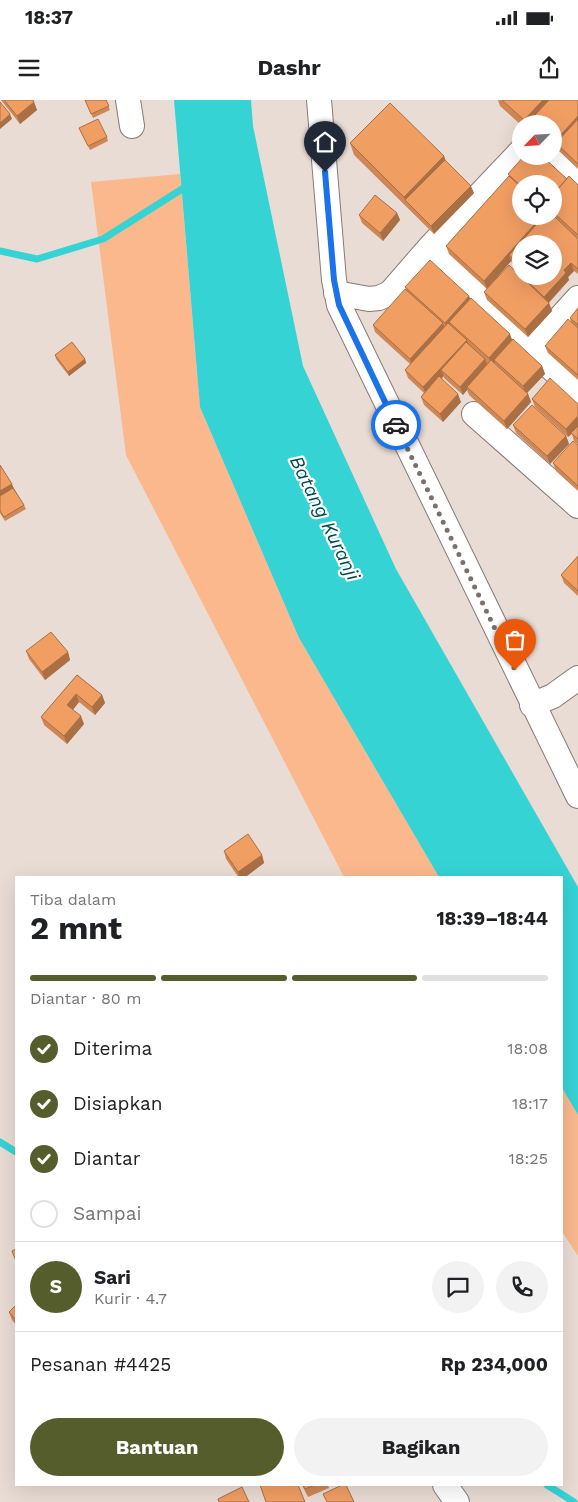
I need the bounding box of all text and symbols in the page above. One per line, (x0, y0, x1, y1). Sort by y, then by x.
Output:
text: 18:37 (25, 6, 73, 29)
icon: menu (15, 54, 43, 82)
icon: share (535, 54, 563, 82)
text: Dashr (257, 55, 321, 80)
north arrow (512, 115, 562, 165)
map controls (512, 115, 562, 285)
pin (304, 121, 346, 172)
icon: home (311, 128, 339, 156)
button: locate (512, 175, 562, 225)
button: layers (512, 235, 562, 285)
courier (371, 400, 421, 450)
icon: car (382, 411, 410, 439)
water label: Batang Kuranji (285, 452, 366, 585)
pin (494, 619, 536, 670)
icon: bag (501, 626, 529, 654)
text: Tiba dalam (30, 890, 116, 909)
text: 18:39–18:44 (436, 907, 548, 930)
text: 2 mnt (30, 909, 122, 947)
text: Diantar · 80 m (30, 989, 142, 1008)
icon: check (30, 1035, 58, 1063)
text: Diterima (73, 1037, 152, 1060)
text: 18:08 (507, 1039, 548, 1058)
icon: check (30, 1090, 58, 1118)
text: Disiapkan (73, 1092, 163, 1115)
text: 18:17 (512, 1094, 548, 1113)
icon: check (30, 1145, 58, 1173)
text: Diantar (73, 1147, 141, 1170)
text: 18:25 (509, 1149, 548, 1168)
text: Sampai (73, 1202, 142, 1225)
button: chat (432, 1261, 484, 1313)
button: phone (496, 1261, 548, 1313)
text: Sari (94, 1266, 131, 1289)
text: S (50, 1275, 62, 1298)
text: Kurir · 4.7 (94, 1289, 167, 1308)
text: Pesanan #4425 (30, 1353, 171, 1376)
text: Rp 234,000 (441, 1353, 548, 1376)
button: Bantuan (30, 1418, 284, 1476)
button: Bagikan (294, 1418, 548, 1476)

